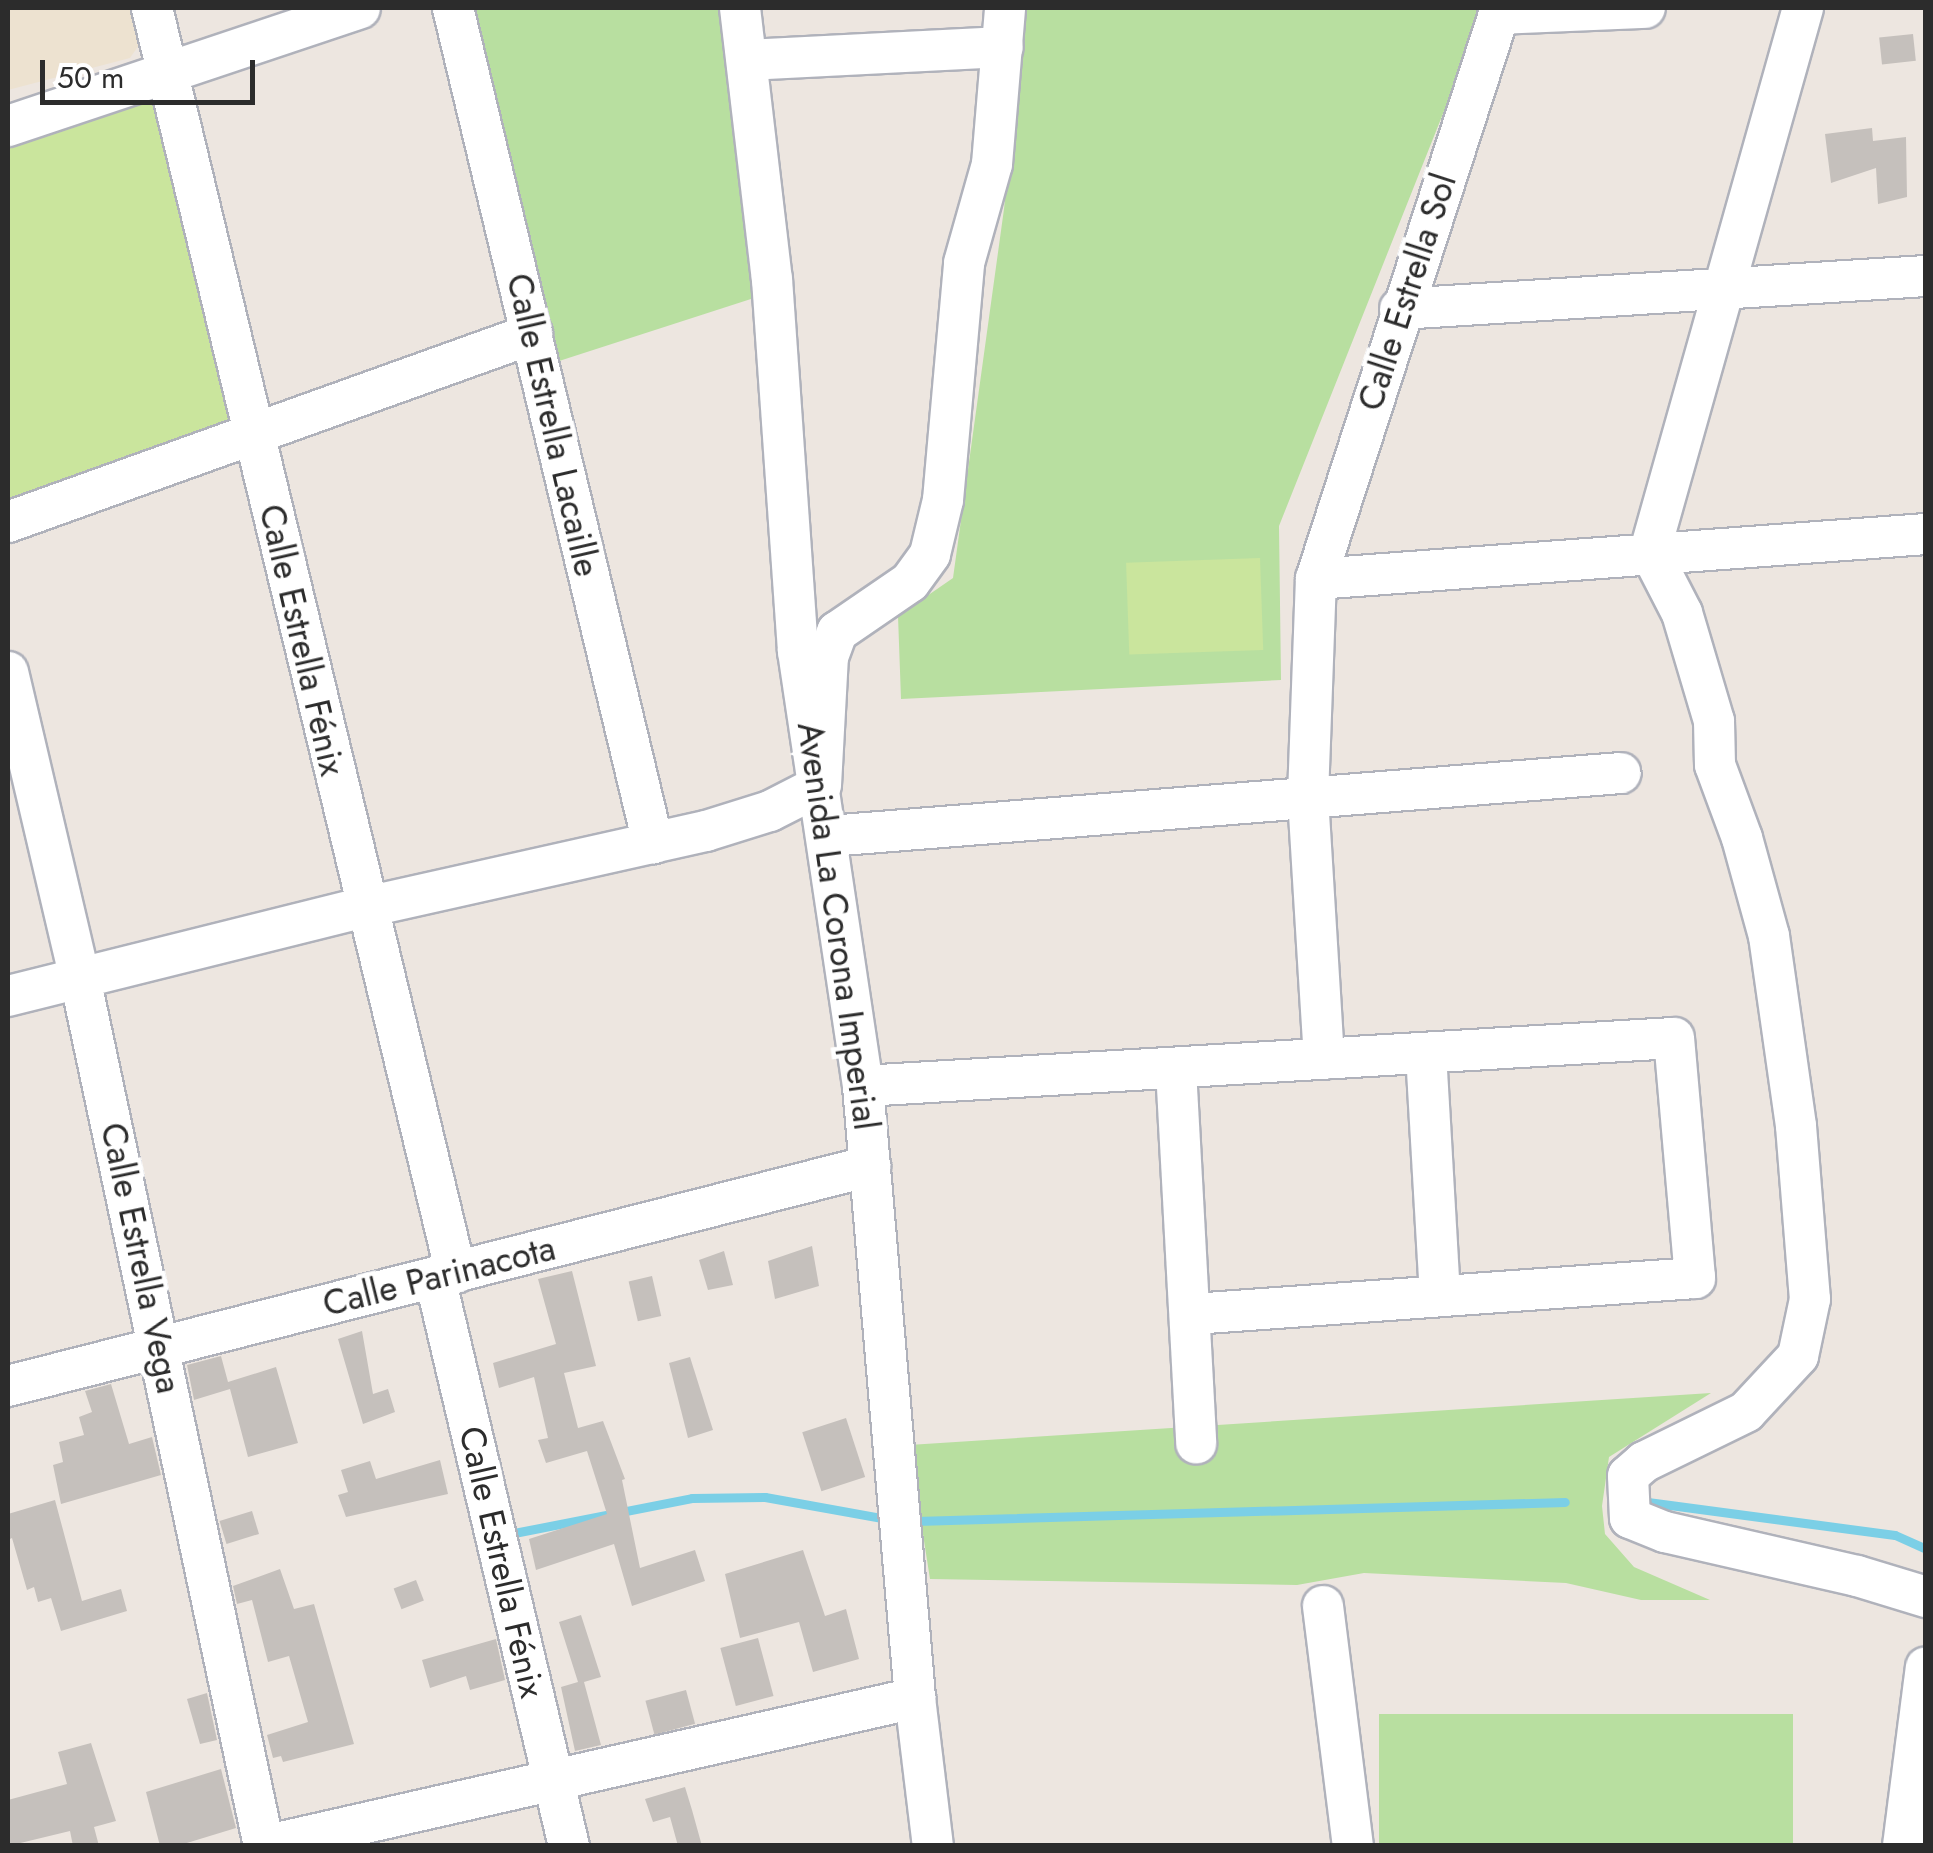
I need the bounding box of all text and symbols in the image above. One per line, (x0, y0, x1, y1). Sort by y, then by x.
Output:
scale bar (45, 40, 260, 102)
text: 50 m (57, 56, 124, 99)
street label: Calle Estrella Sol (1349, 168, 1465, 416)
street label: Calle Estrella Lacaille (498, 269, 608, 581)
street label: Calle Estrella Fénix (250, 500, 354, 780)
street label: Avenida La Corona Imperial (789, 719, 887, 1133)
street label: Calle Estrella Vega (92, 1119, 190, 1397)
street label: Calle Parinacota (319, 1227, 559, 1325)
street label: Calle Estrella Fénix (450, 1422, 554, 1702)

